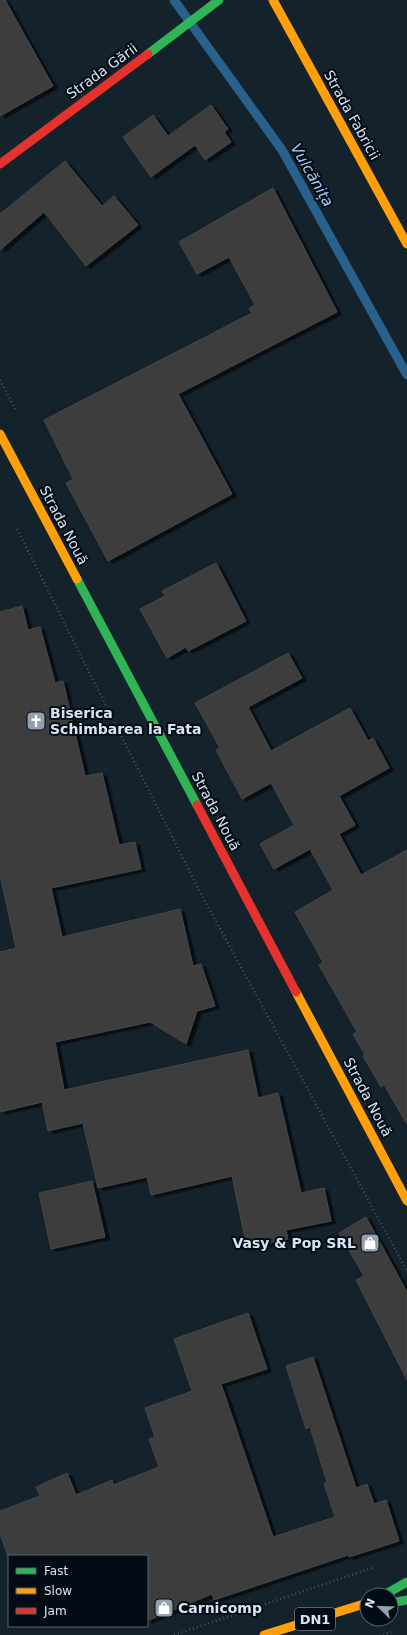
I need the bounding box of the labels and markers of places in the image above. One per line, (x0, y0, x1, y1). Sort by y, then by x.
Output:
place label: Biserica Schimbarea la Fata (50, 705, 201, 737)
church icon: Biserica Schimbarea la Fata (25, 710, 47, 732)
shop icon: Vasy & Pop SRL (359, 1232, 381, 1254)
place label: Vasy & Pop SRL (233, 1235, 356, 1251)
shop icon: Carnicomp (153, 1597, 175, 1619)
place label: Carnicomp (178, 1600, 262, 1616)

